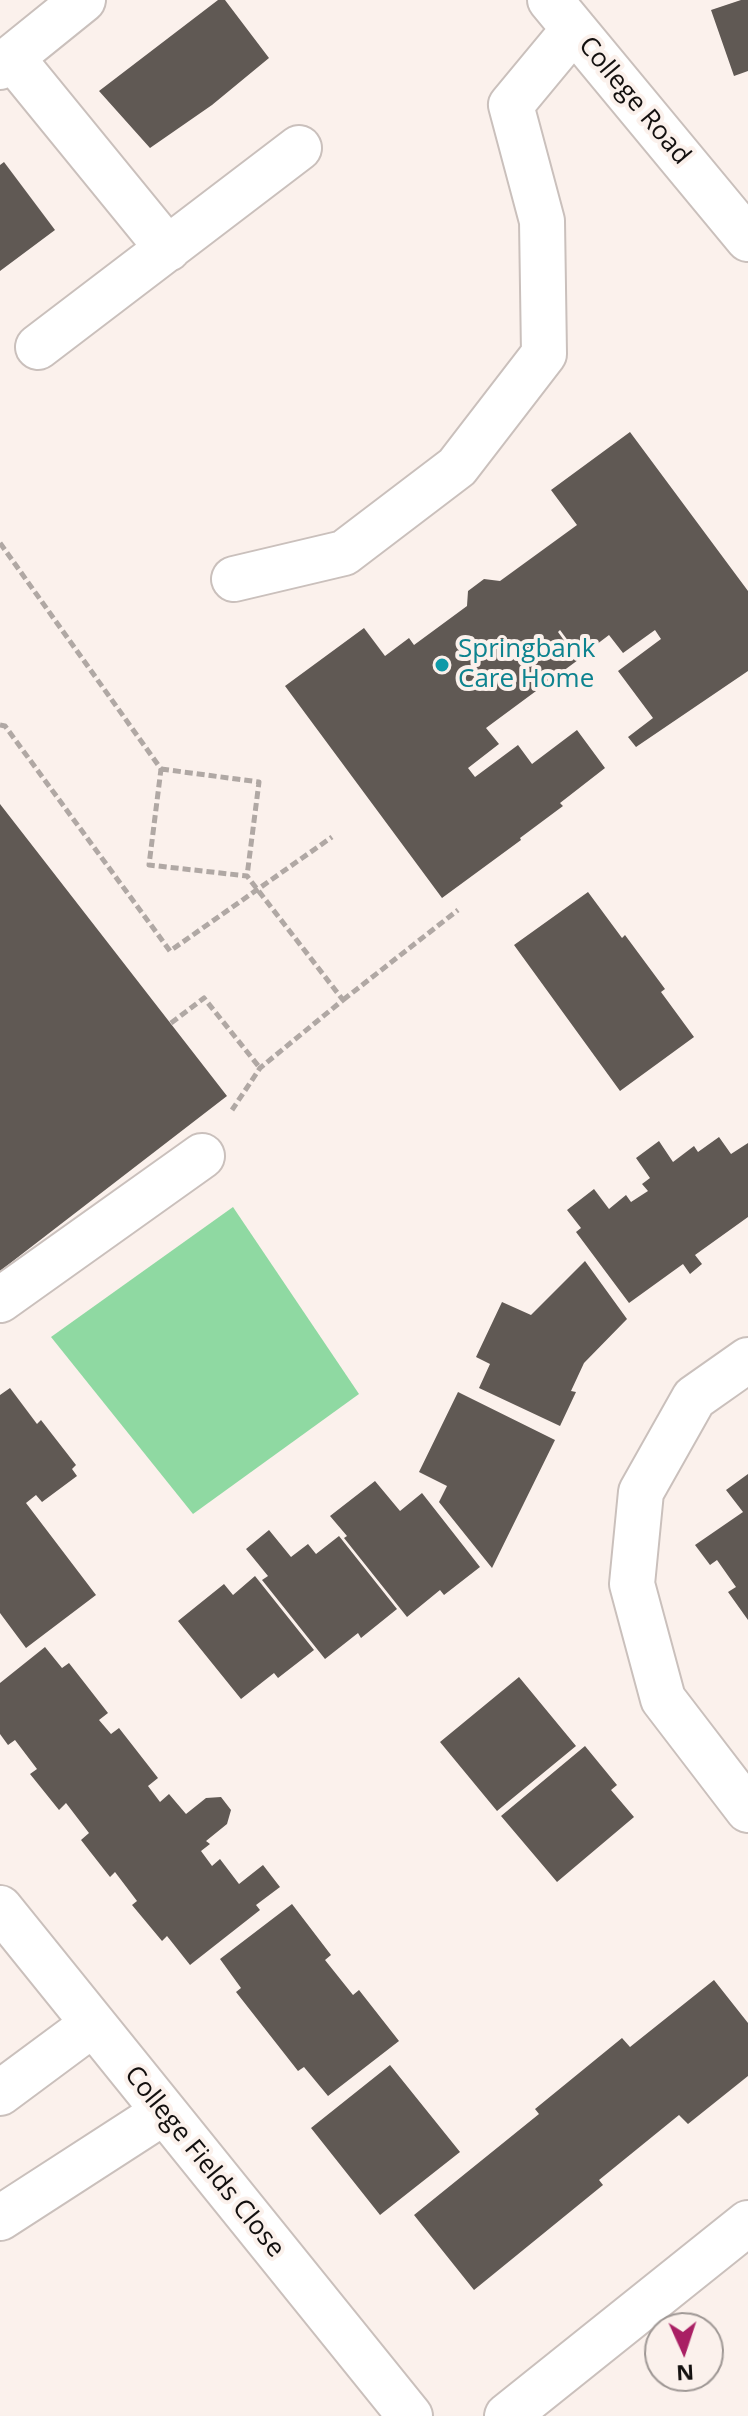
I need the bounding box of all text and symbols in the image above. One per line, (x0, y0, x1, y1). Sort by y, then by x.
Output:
street label: College Road (572, 31, 696, 171)
place label: Springbank Care Home (458, 634, 595, 696)
marker: Springbank Care Home (433, 656, 451, 674)
street label: College Fields Close (117, 2060, 291, 2264)
north arrow (644, 2312, 724, 2392)
text: N (675, 2359, 695, 2389)

